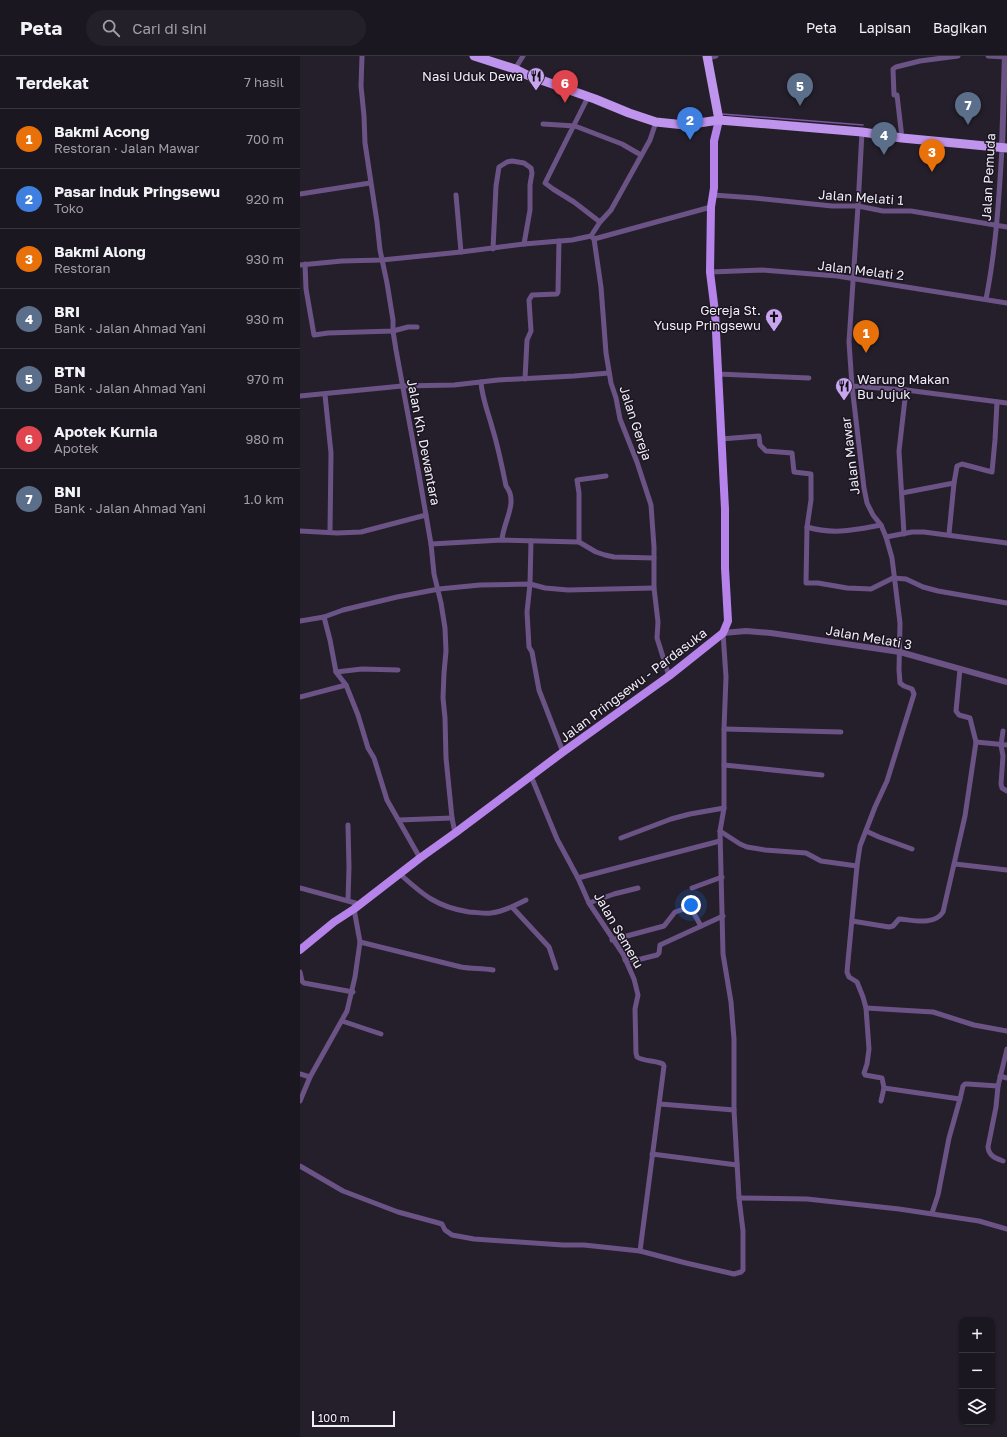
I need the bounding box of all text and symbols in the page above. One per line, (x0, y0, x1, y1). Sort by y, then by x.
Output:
search box (86, 10, 366, 46)
text: Peta (20, 16, 62, 39)
icon: search (100, 17, 122, 39)
text: Cari di sini (132, 19, 207, 37)
text: Peta (806, 19, 837, 36)
text: Lapisan (859, 19, 911, 36)
text: Bagikan (933, 19, 987, 36)
restaurant icon: Nasi Uduk Dewa (526, 66, 546, 91)
place label: Nasi Uduk Dewa (422, 68, 523, 84)
pin: 6 (552, 70, 578, 103)
text: Terdekat (16, 72, 89, 93)
pin: 5 (787, 73, 813, 106)
text: 7 hasil (244, 74, 284, 90)
pin: 7 (955, 92, 981, 125)
pin: 2 (677, 107, 703, 140)
text: Bakmi Acong (54, 122, 149, 140)
pin: 4 (871, 122, 897, 155)
text: 1 (26, 131, 32, 147)
text: 700 m (246, 131, 284, 147)
street label: Jalan Pemuda (978, 133, 998, 221)
pin: 3 (919, 139, 945, 172)
text: Restoran · Jalan Mawar (54, 140, 199, 156)
text: Pasar induk Pringsewu (54, 182, 220, 200)
street label: Jalan Melati 1 (818, 186, 904, 208)
text: 2 (25, 191, 33, 207)
text: 920 m (246, 191, 284, 207)
text: Toko (54, 200, 84, 216)
text: Bakmi Along (54, 242, 146, 260)
text: 3 (25, 251, 33, 267)
text: 930 m (246, 251, 284, 267)
street label: Jalan Melati 2 (817, 257, 905, 283)
text: Restoran (54, 260, 110, 276)
text: BRI (54, 302, 80, 320)
place label: Gereja St. Yusup Pringsewu (654, 302, 761, 333)
church icon: Gereja St. Yusup Pringsewu (764, 307, 784, 332)
text: 4 (25, 311, 33, 327)
text: 930 m (246, 311, 284, 327)
text: Bank · Jalan Ahmad Yani (54, 320, 206, 336)
pin: 1 (853, 320, 879, 353)
text: BTN (54, 362, 86, 380)
text: 5 (25, 371, 33, 387)
text: 970 m (246, 371, 284, 387)
place label: Warung Makan Bu Jujuk (857, 371, 950, 402)
restaurant icon: Warung Makan Bu Jujuk (834, 376, 854, 401)
street label: Jalan Kh. Dewantara (404, 378, 444, 506)
text: Bank · Jalan Ahmad Yani (54, 380, 206, 396)
street label: Jalan Gereja (616, 384, 656, 462)
street label: Jalan Mawar (837, 416, 863, 496)
text: Apotek Kurnia (54, 422, 157, 440)
text: 6 (25, 431, 33, 447)
text: 980 m (245, 431, 284, 447)
text: Apotek (54, 440, 99, 456)
text: BNI (54, 482, 81, 500)
text: 7 (25, 491, 33, 507)
text: 1.0 km (244, 491, 284, 507)
text: Bank · Jalan Ahmad Yani (54, 500, 206, 516)
street label: Jalan Melati 3 (825, 622, 913, 652)
street label: Jalan Pringsewu - Pardasuka (556, 624, 710, 746)
street label: Jalan Semeru (591, 889, 647, 971)
your location (681, 895, 701, 915)
map controls (959, 1317, 995, 1425)
button: + (959, 1317, 995, 1353)
button: − (959, 1353, 995, 1389)
button: layers (959, 1389, 995, 1425)
scale bar (312, 1409, 395, 1428)
text: 100 m (318, 1411, 349, 1424)

